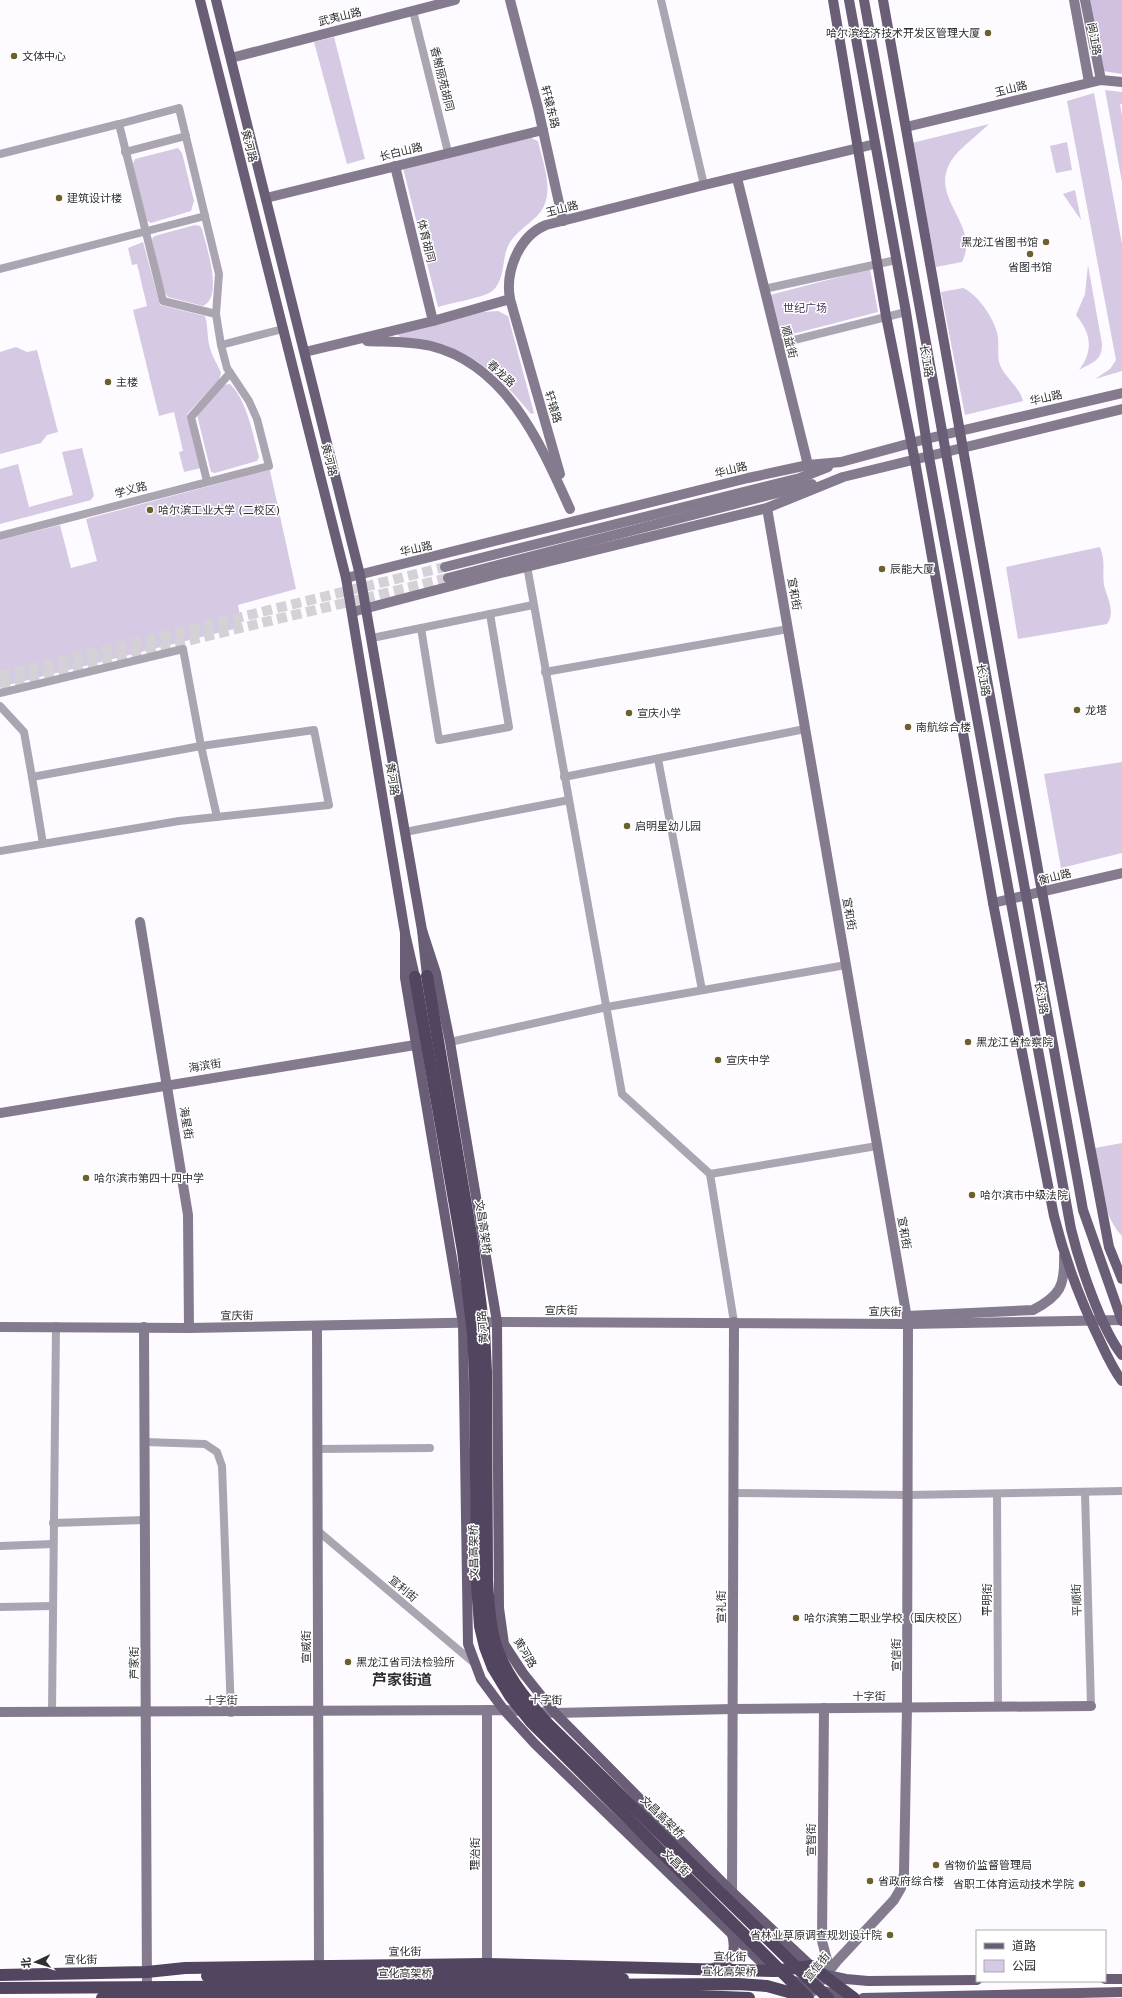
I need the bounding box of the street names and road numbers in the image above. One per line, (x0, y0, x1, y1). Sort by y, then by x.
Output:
street label: 武夷山路 (317, 5, 363, 29)
street label: 闽江路 (1085, 22, 1103, 56)
street label: 香榭丽苑胡同 (428, 45, 456, 113)
street label: 玉山路 (993, 79, 1029, 99)
street label: 轩辕东路 (538, 84, 562, 130)
street label: 黄河路 (239, 128, 259, 164)
street label: 长白山路 (378, 140, 424, 164)
street label: 玉山路 (544, 199, 580, 219)
street label: 体育胡同 (414, 218, 438, 264)
street label: 顺益街 (779, 324, 799, 360)
street label: 长江路 (917, 344, 935, 378)
street label: 春龙路 (484, 358, 518, 390)
street label: 华山路 (1028, 388, 1064, 408)
street label: 轩辕路 (542, 389, 564, 425)
street label: 黄河路 (319, 442, 339, 478)
street label: 华山路 (713, 460, 749, 480)
street label: 学义路 (113, 479, 149, 501)
street label: 华山路 (398, 539, 434, 559)
street label: 宣和街 (785, 577, 803, 611)
street label: 长江路 (974, 663, 992, 697)
street label: 黄河路 (383, 762, 401, 796)
street label: 衡山路 (1037, 867, 1073, 887)
street label: 宣和街 (840, 897, 858, 931)
street label: 长江路 (1032, 981, 1050, 1015)
street label: 海滨街 (188, 1057, 222, 1075)
street label: 海星街 (177, 1106, 195, 1140)
street label: 文昌高架桥 (472, 1199, 494, 1255)
street label: 宣和街 (895, 1216, 913, 1250)
street label: 宣庆街 (545, 1304, 578, 1317)
street label: 宣庆街 (868, 1305, 902, 1319)
street label: 宣庆街 (220, 1309, 254, 1323)
street label: 黄河路 (475, 1310, 491, 1344)
street label: 文昌高架桥 (467, 1524, 481, 1580)
street label: 宣利街 (386, 1573, 420, 1605)
street label: 平顺街 (1070, 1583, 1084, 1617)
street label: 平明街 (981, 1584, 994, 1617)
street label: 宣礼街 (715, 1591, 728, 1624)
street label: 宣威街 (300, 1631, 313, 1664)
street label: 黄河路 (511, 1636, 539, 1670)
street label: 宣信街 (890, 1639, 903, 1672)
street label: 芦家街 (128, 1647, 141, 1680)
street label: 十字街 (853, 1690, 886, 1703)
street label: 十字街 (529, 1693, 563, 1707)
street label: 十字街 (205, 1694, 238, 1707)
street label: 文昌高架桥 (638, 1793, 686, 1841)
street label: 宣智街 (805, 1824, 818, 1857)
street label: 理治街 (469, 1838, 482, 1871)
street label: 文昌街 (660, 1847, 692, 1879)
street label: 宣化街 (388, 1945, 422, 1959)
street label: 宣化街 (713, 1950, 747, 1964)
street label: 宣信街 (802, 1950, 832, 1984)
street label: 宣化街 (64, 1953, 98, 1967)
street label: 宣化高架桥 (701, 1965, 757, 1979)
street label: 宣化高架桥 (378, 1967, 433, 1980)

